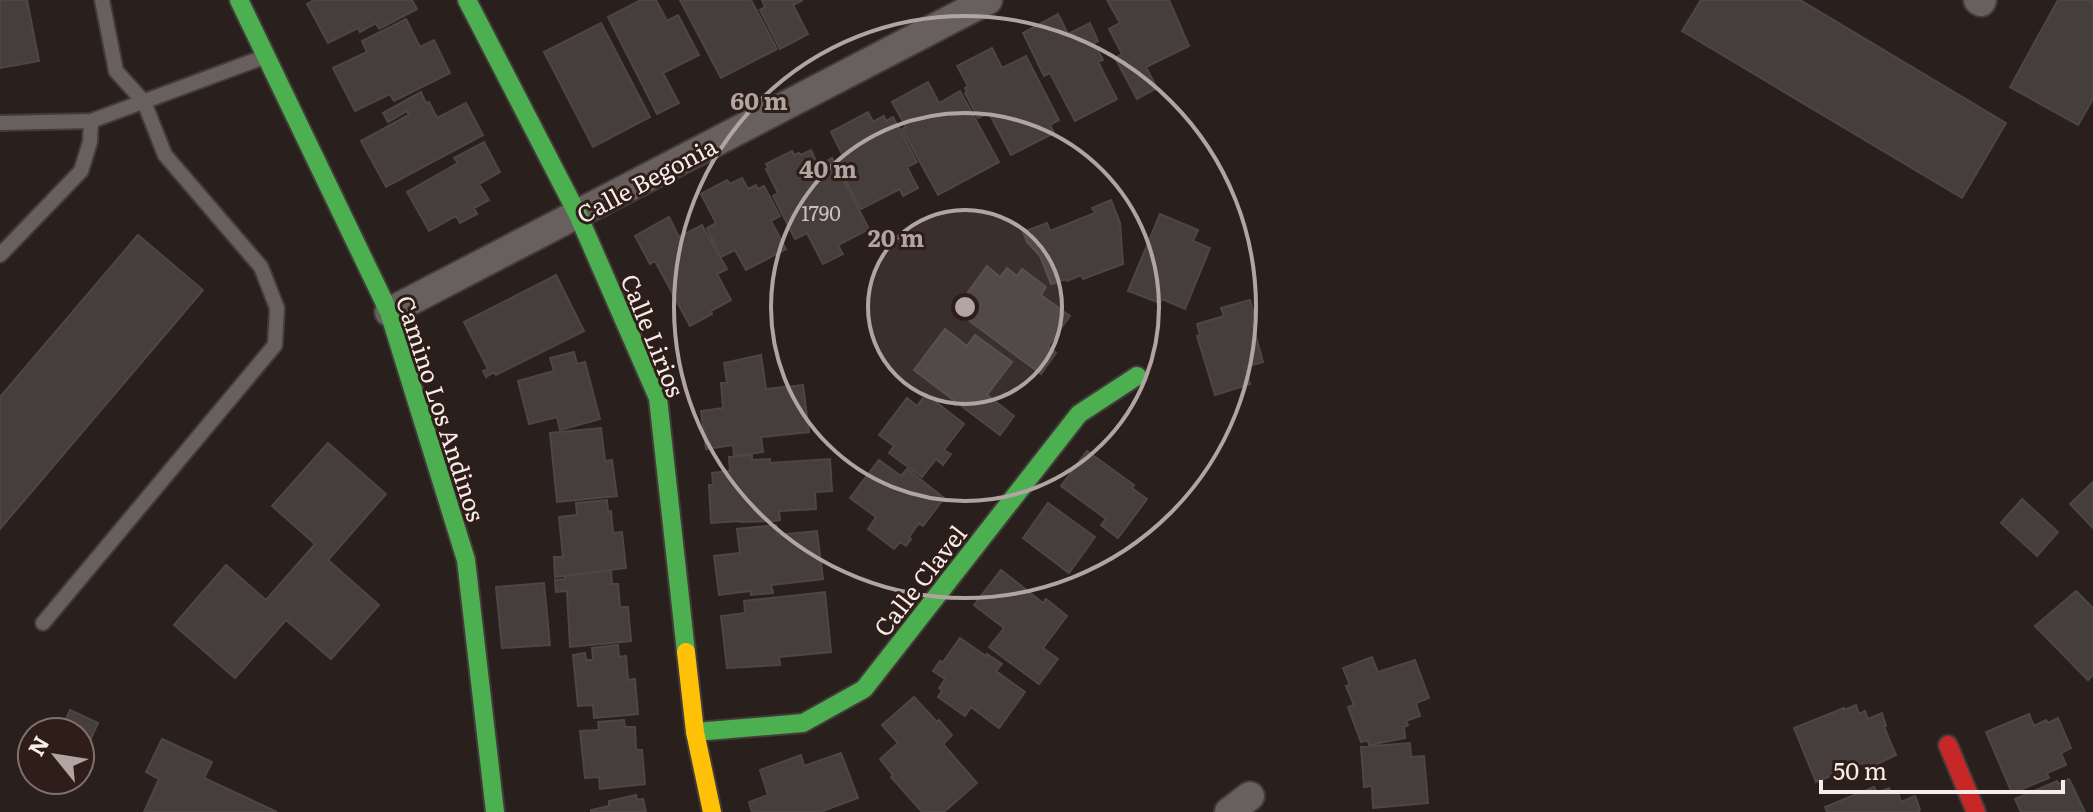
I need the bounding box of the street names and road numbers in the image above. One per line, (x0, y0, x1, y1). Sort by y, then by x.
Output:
street label: Calle Begonia (570, 127, 722, 231)
street label: Calle Lirios (613, 268, 695, 402)
street label: Camino Los Andinos (389, 291, 495, 526)
street label: Calle Clavel (864, 517, 974, 643)

